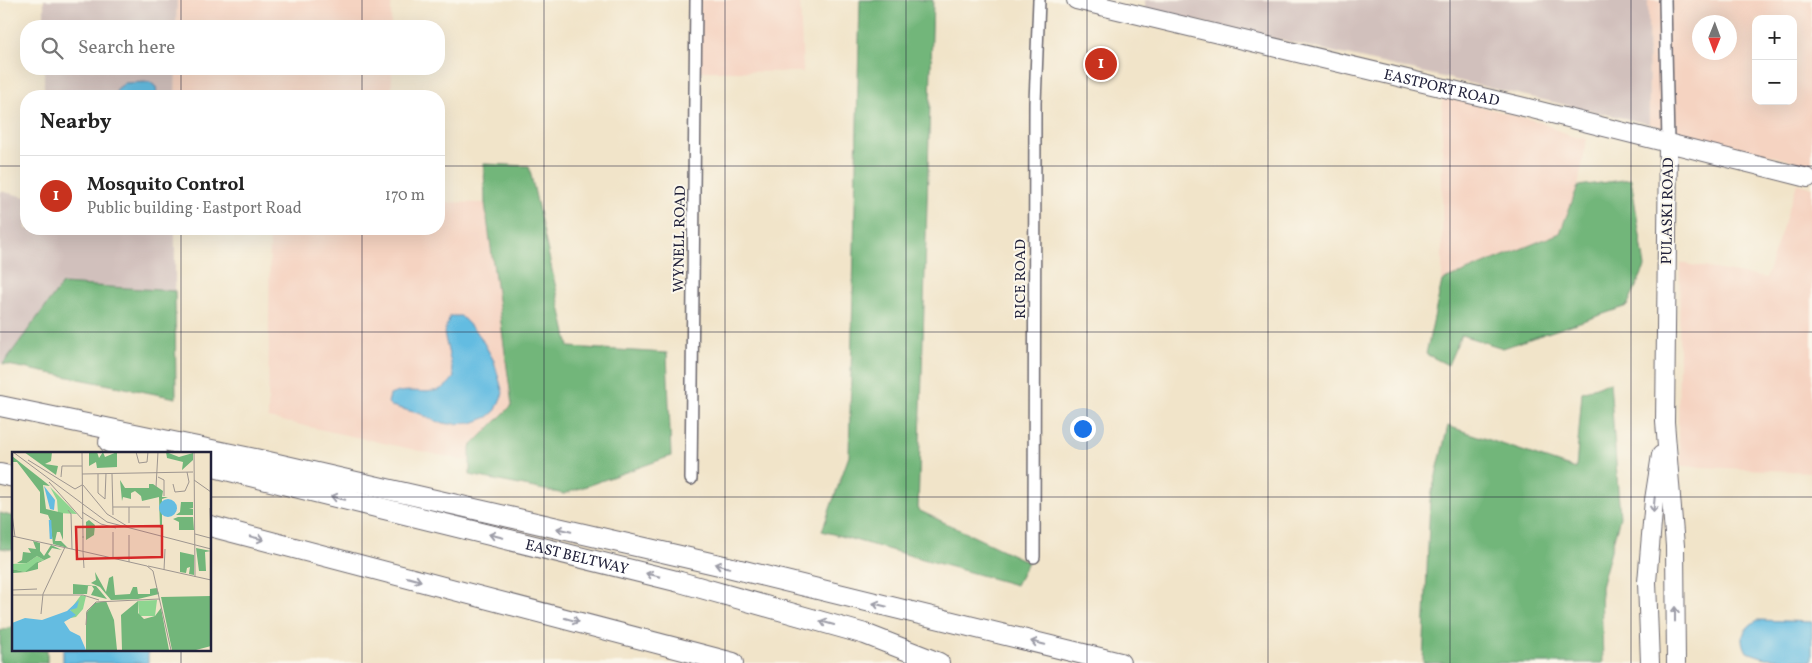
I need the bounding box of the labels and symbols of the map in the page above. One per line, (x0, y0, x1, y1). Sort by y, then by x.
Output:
north arrow (1692, 15, 1737, 60)
pin: 1 (1085, 45, 1117, 83)
street label: EASTPORT ROAD (1381, 65, 1501, 113)
street label: PULASKI ROAD (1657, 157, 1680, 265)
street label: WYNELL ROAD (669, 185, 692, 293)
street label: RICE ROAD (1011, 239, 1032, 319)
your location (1070, 416, 1096, 442)
inset map (12, 452, 211, 650)
one-way arrow (330, 493, 346, 502)
one-way arrow (1649, 497, 1659, 513)
one-way arrow (557, 525, 573, 534)
one-way arrow (488, 531, 504, 540)
one-way arrow (249, 533, 265, 543)
street label: EAST BELTWAY (523, 535, 631, 581)
one-way arrow (715, 561, 731, 570)
one-way arrow (646, 570, 662, 579)
one-way arrow (406, 575, 422, 584)
one-way arrow (873, 599, 889, 609)
one-way arrow (1671, 607, 1680, 623)
one-way arrow (563, 616, 579, 626)
one-way arrow (819, 618, 835, 628)
one-way arrow (1031, 638, 1047, 647)

